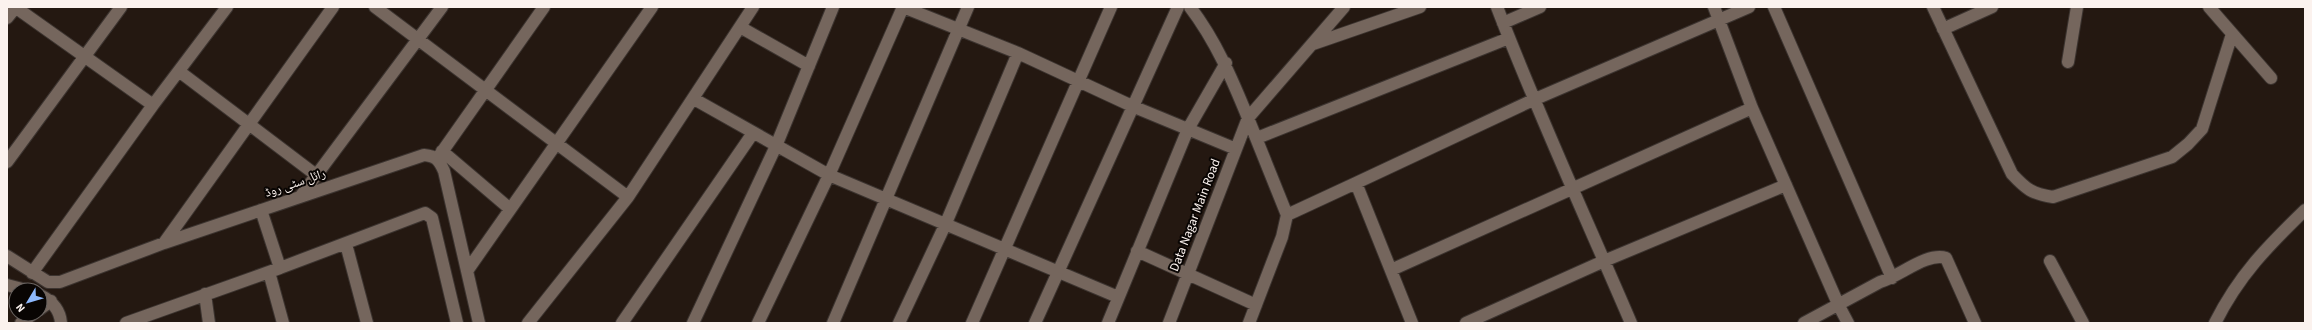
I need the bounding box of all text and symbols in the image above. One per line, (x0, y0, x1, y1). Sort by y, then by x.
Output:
street label: Data Nagar Main Road (1165, 156, 1225, 274)
street label: رائل سٹی روڈ (262, 164, 328, 202)
north arrow (8, 282, 48, 322)
text: N (12, 300, 29, 315)

